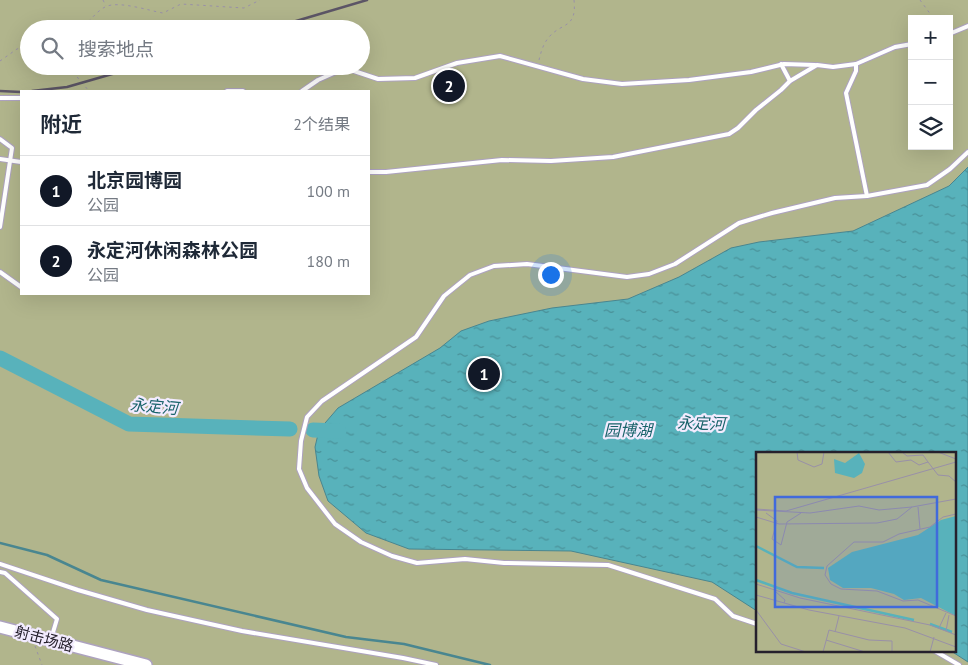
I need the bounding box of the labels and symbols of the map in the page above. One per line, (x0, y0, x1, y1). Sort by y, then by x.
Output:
pin: 2 (433, 67, 465, 105)
your location (538, 262, 564, 288)
pin: 1 (468, 355, 500, 393)
water label: 永定河 (129, 394, 182, 418)
water label: 永定河 (677, 413, 728, 433)
water label: 园博湖 (604, 420, 655, 440)
inset map (756, 452, 956, 652)
street label: 射击场路 (13, 622, 76, 655)

